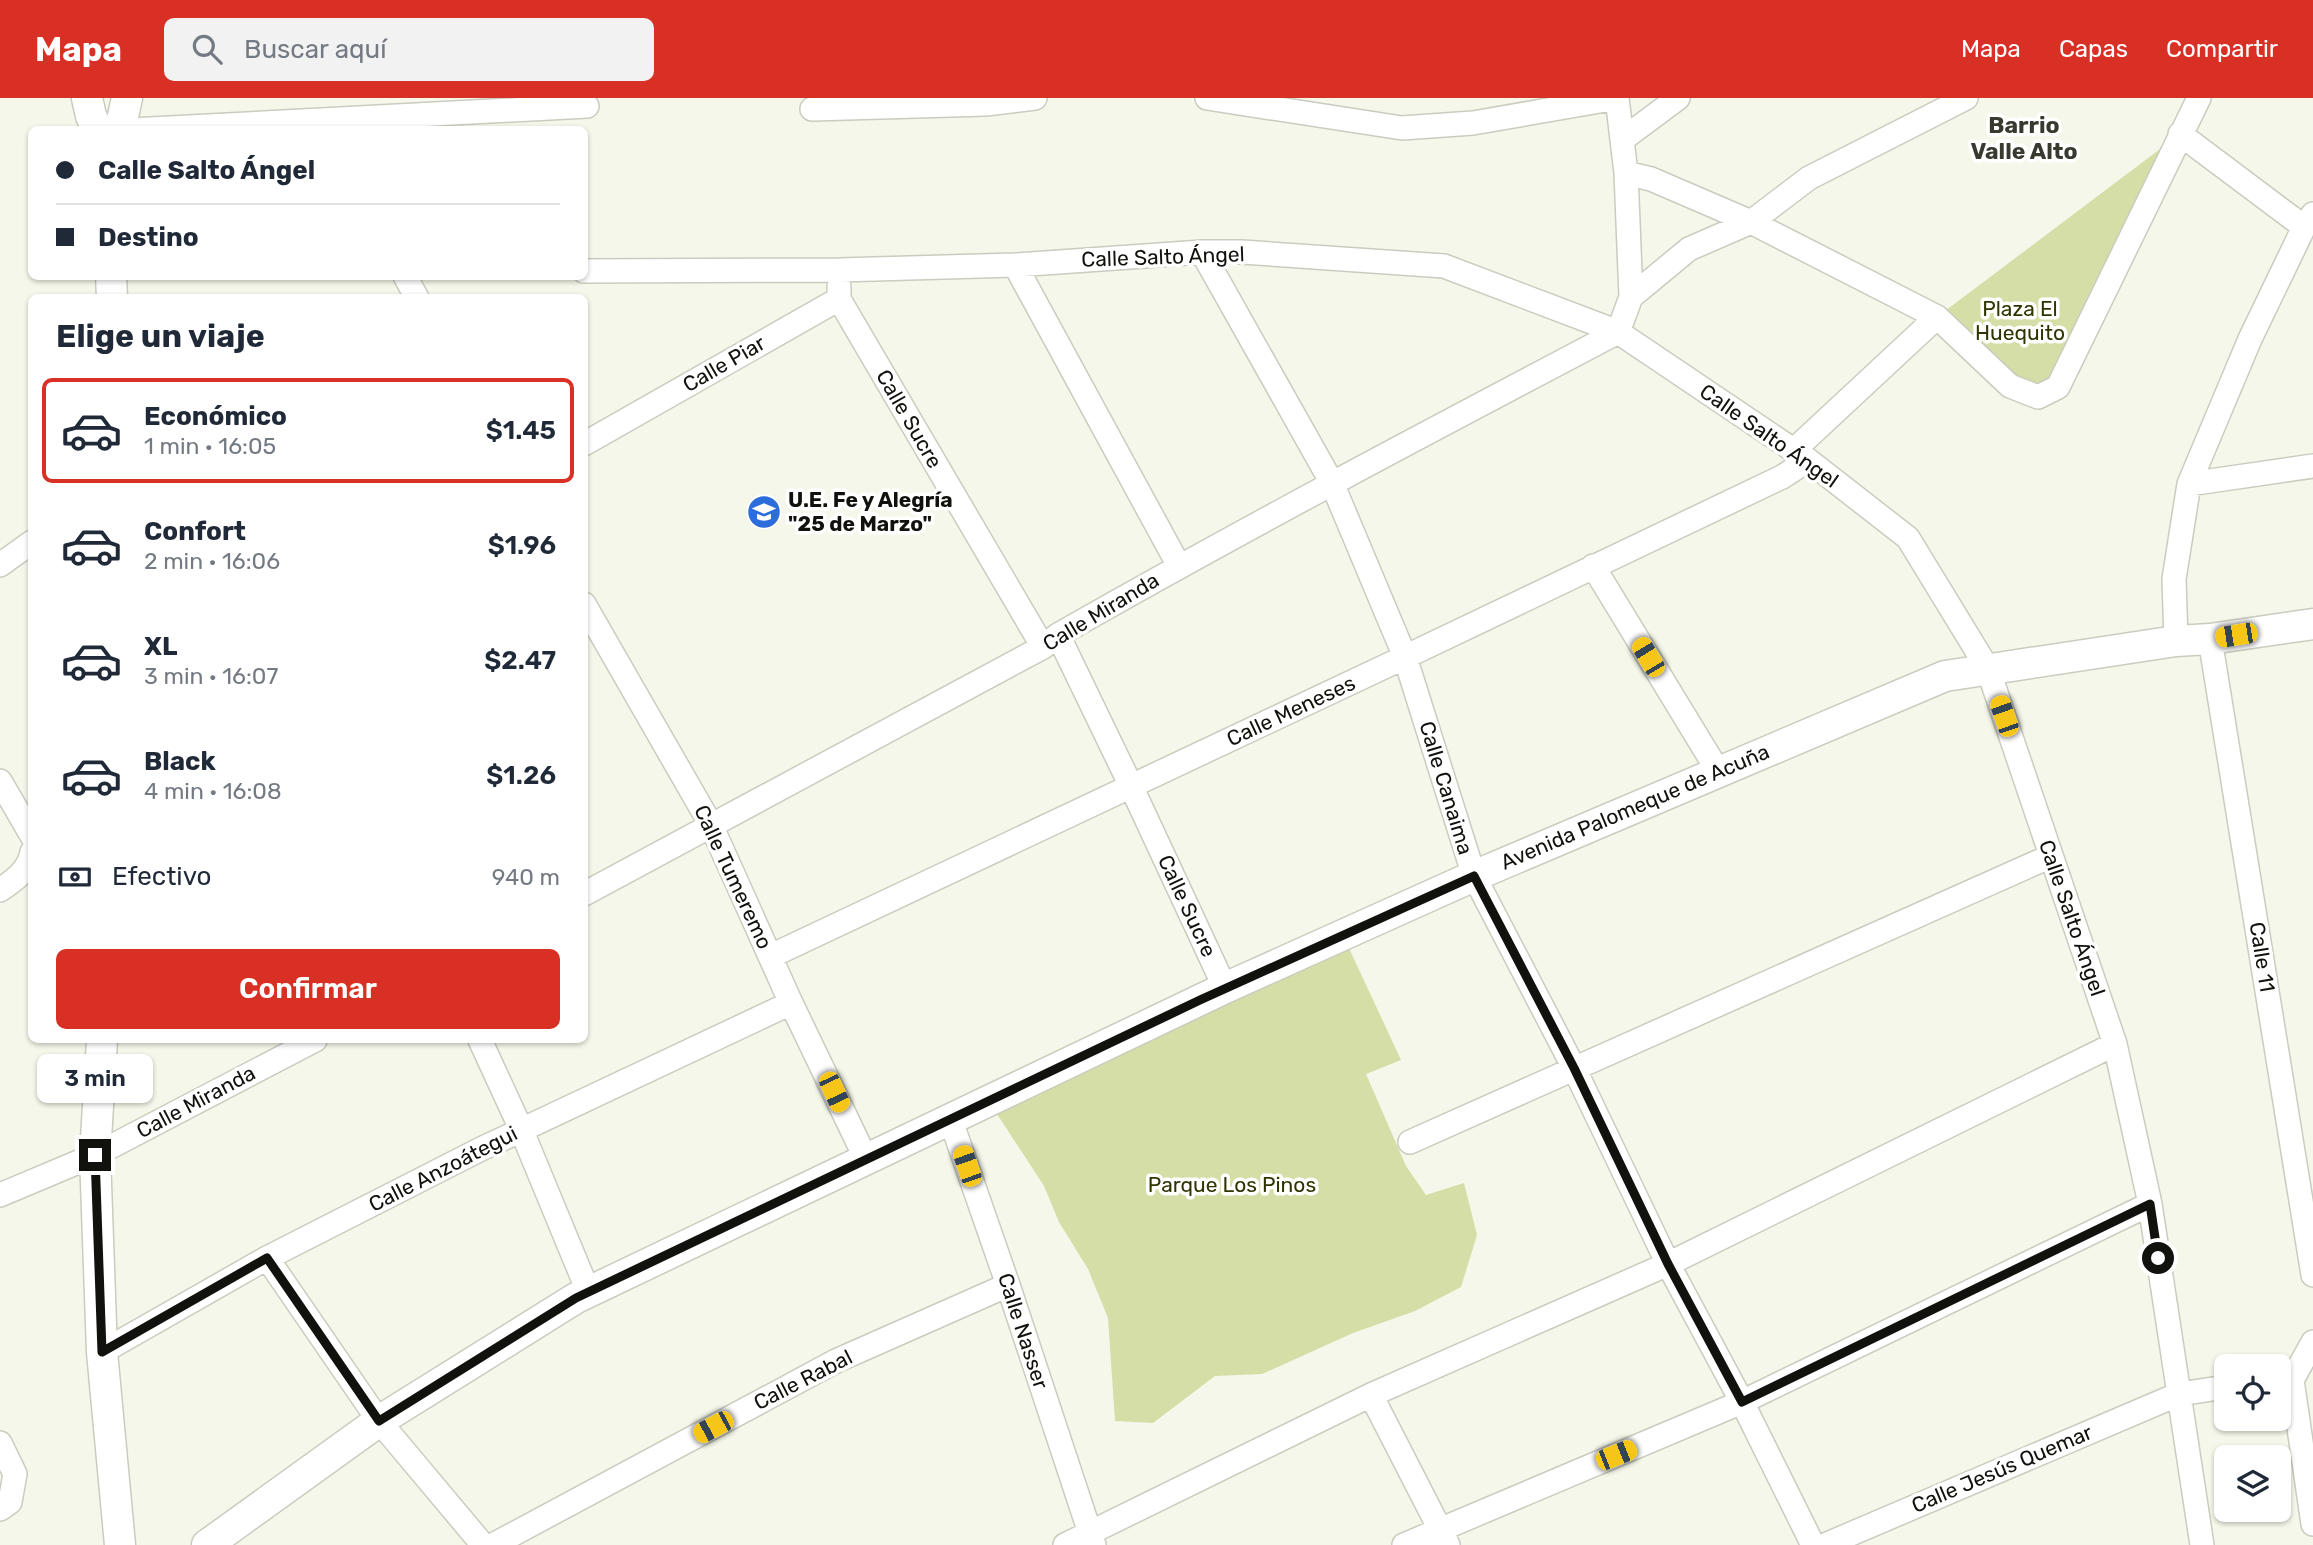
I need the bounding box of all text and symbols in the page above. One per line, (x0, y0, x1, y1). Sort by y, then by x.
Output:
search box (164, 18, 654, 81)
text: Mapa (35, 30, 122, 69)
icon: search (188, 30, 226, 68)
text: Buscar aquí (244, 34, 387, 65)
text: Mapa (1961, 35, 2021, 63)
text: Capas (2059, 35, 2128, 63)
text: Compartir (2166, 35, 2278, 63)
district label: Barrio Valle Alto (1970, 111, 2078, 165)
text: Calle Salto Ángel (98, 155, 315, 186)
text: Destino (98, 222, 199, 253)
street label: Calle Salto Ángel (1081, 241, 1245, 272)
park label: Plaza El Huequito (1975, 296, 2065, 345)
text: Elige un viaje (56, 317, 265, 355)
street label: Calle Piar (678, 330, 769, 397)
street label: Calle Sucre (871, 365, 948, 472)
street label: Calle Salto Ángel (1695, 378, 1843, 493)
icon: car (60, 399, 123, 462)
text: Económico (144, 401, 287, 432)
text: $1.45 (486, 415, 556, 446)
text: 1 min · 16:05 (144, 432, 276, 460)
place label: U.E. Fe y Alegría "25 de Marzo" (788, 487, 953, 536)
school or university icon: U.E. Fe y Alegría "25 de Marzo" (745, 493, 783, 531)
icon: car (60, 514, 123, 577)
text: Confort (144, 516, 246, 547)
text: $1.96 (488, 530, 556, 561)
text: 2 min · 16:06 (144, 547, 280, 575)
street label: Calle Miranda (1038, 567, 1163, 656)
car (2214, 621, 2259, 649)
icon: car (60, 629, 123, 692)
text: XL (144, 631, 177, 662)
car (1629, 634, 1668, 680)
text: $2.47 (484, 645, 556, 676)
text: 3 min · 16:07 (144, 662, 278, 690)
street label: Calle Meneses (1223, 670, 1359, 751)
car (1988, 693, 2021, 739)
street label: Calle Canaima (1414, 718, 1479, 857)
street label: Avenida Palomeque de Acuña (1497, 739, 1773, 875)
icon: car (60, 744, 123, 807)
text: Black (144, 746, 216, 777)
text: $1.26 (486, 760, 556, 791)
text: 4 min · 16:08 (144, 777, 282, 805)
street label: Calle Tumeremo (689, 801, 778, 953)
street label: Calle Salto Ángel (2034, 836, 2111, 999)
street label: Calle Sucre (1153, 851, 1222, 961)
icon: cash (56, 858, 94, 896)
text: Efectivo (112, 861, 211, 892)
text: 940 m (492, 863, 560, 891)
street label: Calle 11 (2245, 920, 2280, 994)
button: Confirmar (56, 949, 560, 1029)
callout: 3 min (37, 1054, 153, 1102)
street label: Calle Miranda (132, 1060, 259, 1143)
text: 3 min (64, 1064, 126, 1092)
car (816, 1069, 853, 1115)
street label: Calle Anzoátegui (364, 1120, 521, 1217)
route end (79, 1139, 111, 1171)
car (951, 1143, 984, 1189)
park label: Parque Los Pinos (1148, 1172, 1316, 1197)
route start (2142, 1242, 2174, 1274)
street label: Calle Nasser (993, 1270, 1054, 1392)
street label: Calle Rabal (749, 1344, 856, 1415)
map controls (2214, 1354, 2291, 1522)
button: locate (2214, 1354, 2291, 1431)
car (690, 1408, 737, 1446)
street label: Calle Jesús Quemar (1908, 1419, 2096, 1518)
car (1593, 1437, 1640, 1473)
button: layers (2214, 1445, 2291, 1522)

